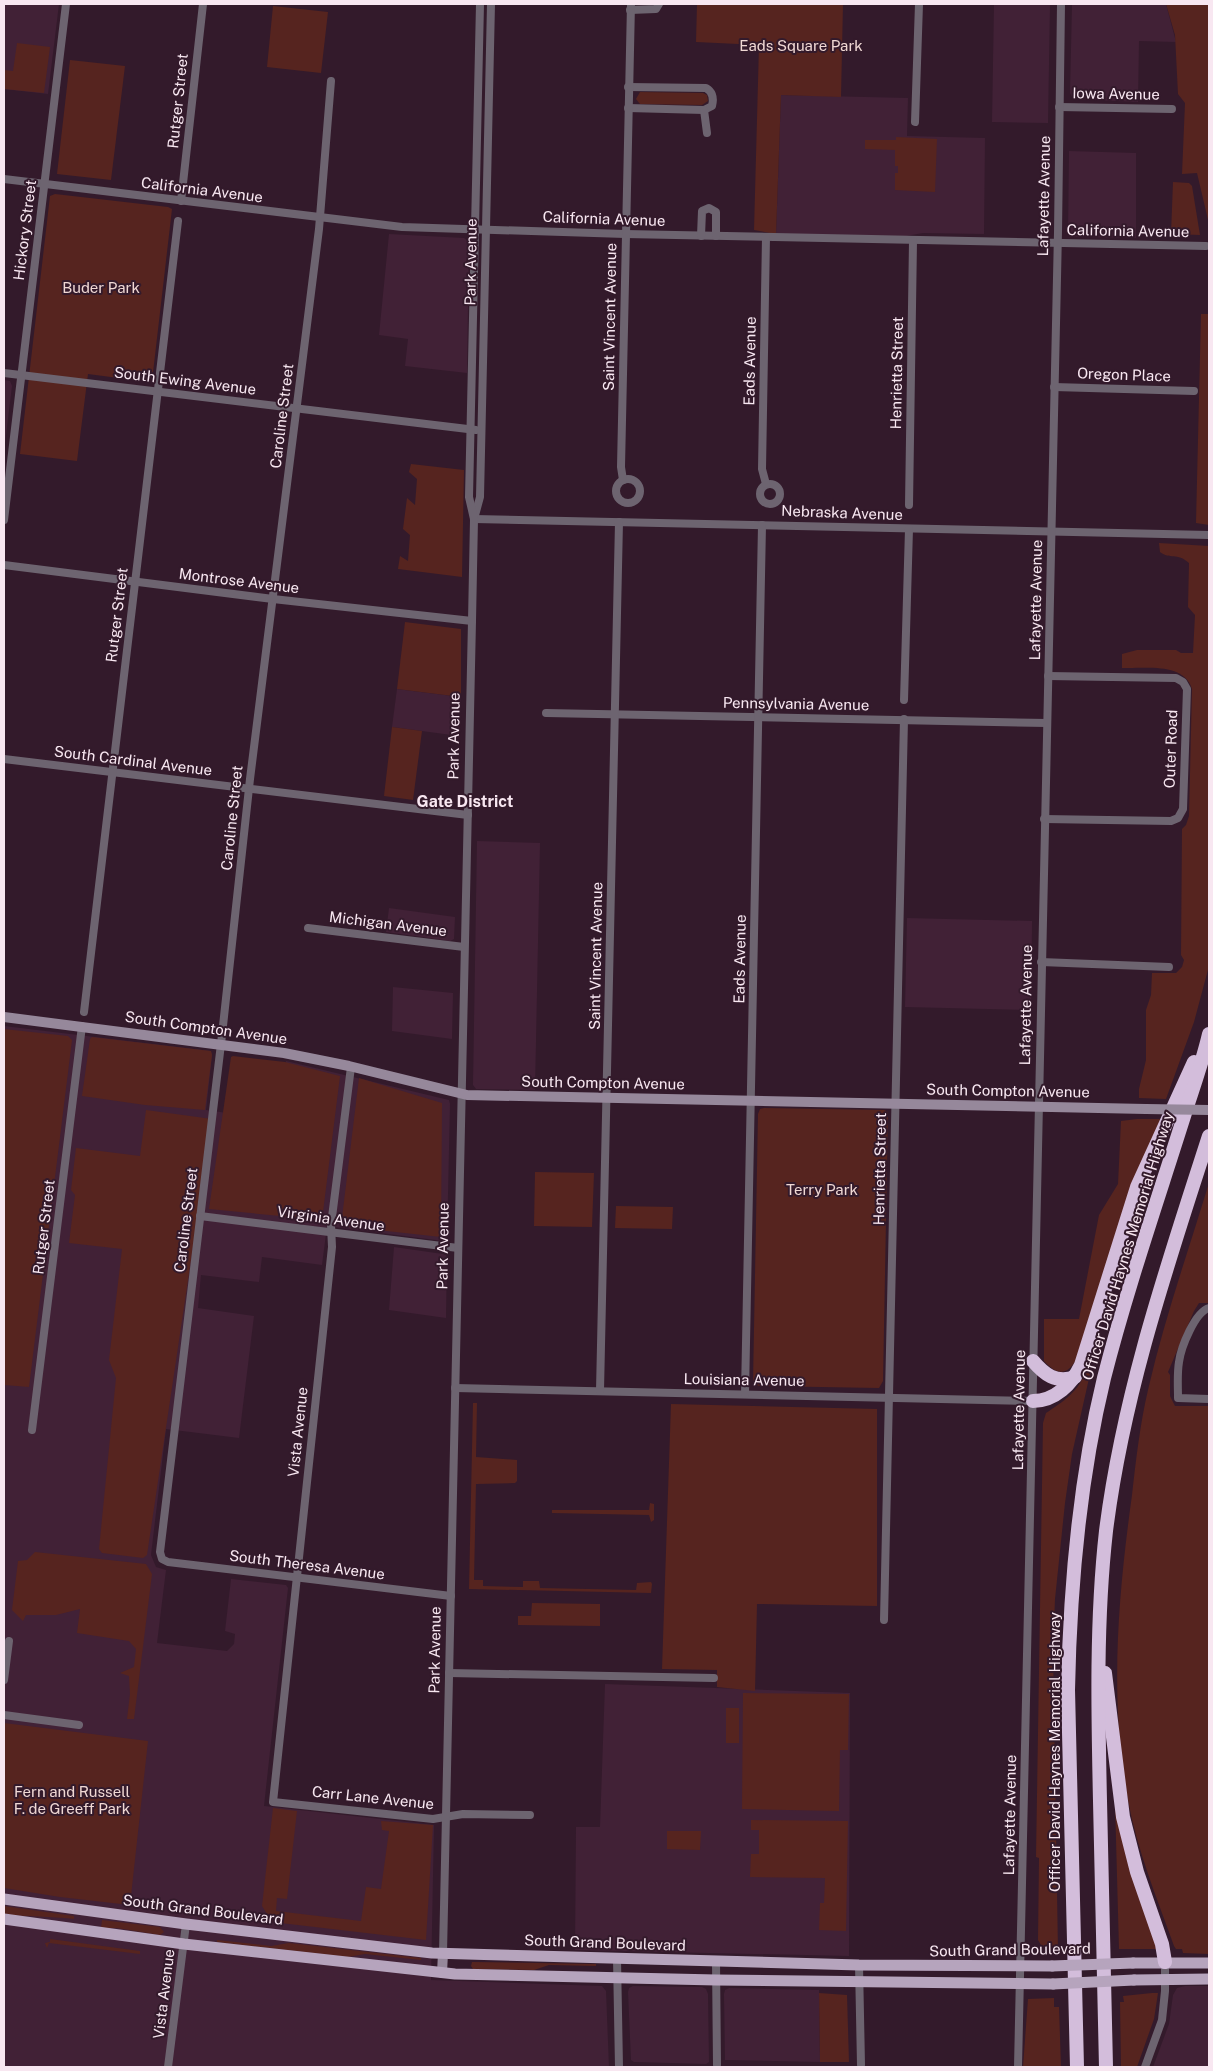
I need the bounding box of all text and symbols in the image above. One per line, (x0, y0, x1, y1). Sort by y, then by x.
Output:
park label: Eads Square Park (739, 37, 863, 54)
street label: Rutger Street (164, 52, 191, 149)
street label: Iowa Avenue (1072, 84, 1160, 103)
street label: Lafayette Avenue (1034, 135, 1053, 257)
street label: California Avenue (140, 174, 264, 205)
street label: Hickory Street (10, 178, 39, 281)
street label: California Avenue (542, 208, 666, 229)
street label: Park Avenue (461, 218, 480, 306)
street label: California Avenue (1067, 221, 1190, 240)
street label: Saint Vincent Avenue (600, 243, 619, 391)
park label: Buder Park (62, 279, 140, 296)
street label: Eads Avenue (740, 316, 759, 406)
street label: Henrietta Street (887, 316, 906, 430)
street label: Caroline Street (267, 362, 296, 469)
street label: South Ewing Avenue (113, 363, 257, 398)
street label: Oregon Place (1077, 364, 1171, 385)
street label: Nebraska Avenue (781, 502, 903, 523)
street label: Lafayette Avenue (1026, 539, 1045, 661)
street label: Montrose Avenue (178, 565, 300, 596)
street label: Rutger Street (102, 566, 131, 663)
street label: Park Avenue (444, 692, 463, 780)
street label: Pennsylvania Avenue (723, 694, 869, 713)
street label: Outer Road (1161, 709, 1180, 789)
street label: South Cardinal Avenue (53, 742, 213, 779)
street label: Caroline Street (218, 764, 245, 871)
district label: Gate District (417, 792, 514, 811)
street label: Saint Vincent Avenue (586, 882, 605, 1030)
street label: Michigan Avenue (328, 908, 448, 939)
street label: Eads Avenue (730, 914, 749, 1004)
street label: Lafayette Avenue (1016, 944, 1035, 1066)
street label: South Compton Avenue (124, 1008, 288, 1047)
street label: South Compton Avenue (521, 1073, 685, 1092)
street label: South Compton Avenue (926, 1081, 1090, 1100)
street label: Officer David Haynes Memorial Highway (1078, 1109, 1177, 1382)
street label: Henrietta Street (870, 1112, 889, 1226)
street label: Caroline Street (171, 1166, 200, 1273)
street label: Rutger Street (29, 1178, 58, 1275)
park label: Terry Park (786, 1181, 858, 1198)
street label: Park Avenue (433, 1202, 452, 1290)
street label: Virginia Avenue (276, 1203, 386, 1234)
street label: Lafayette Avenue (1009, 1349, 1028, 1471)
street label: Louisiana Avenue (683, 1370, 805, 1389)
street label: Vista Avenue (284, 1386, 311, 1478)
street label: South Theresa Avenue (228, 1547, 386, 1582)
street label: Park Avenue (425, 1606, 444, 1694)
street label: Officer David Haynes Memorial Highway (1046, 1612, 1063, 1892)
street label: Lafayette Avenue (1000, 1754, 1019, 1876)
park label: Fern and Russell F. de Greeff Park (14, 1783, 130, 1817)
street label: Carr Lane Avenue (311, 1783, 435, 1812)
street label: South Grand Boulevard (122, 1891, 284, 1928)
street label: South Grand Boulevard (524, 1931, 686, 1954)
street label: South Grand Boulevard (929, 1940, 1091, 1959)
street label: Vista Avenue (150, 1948, 177, 2040)

